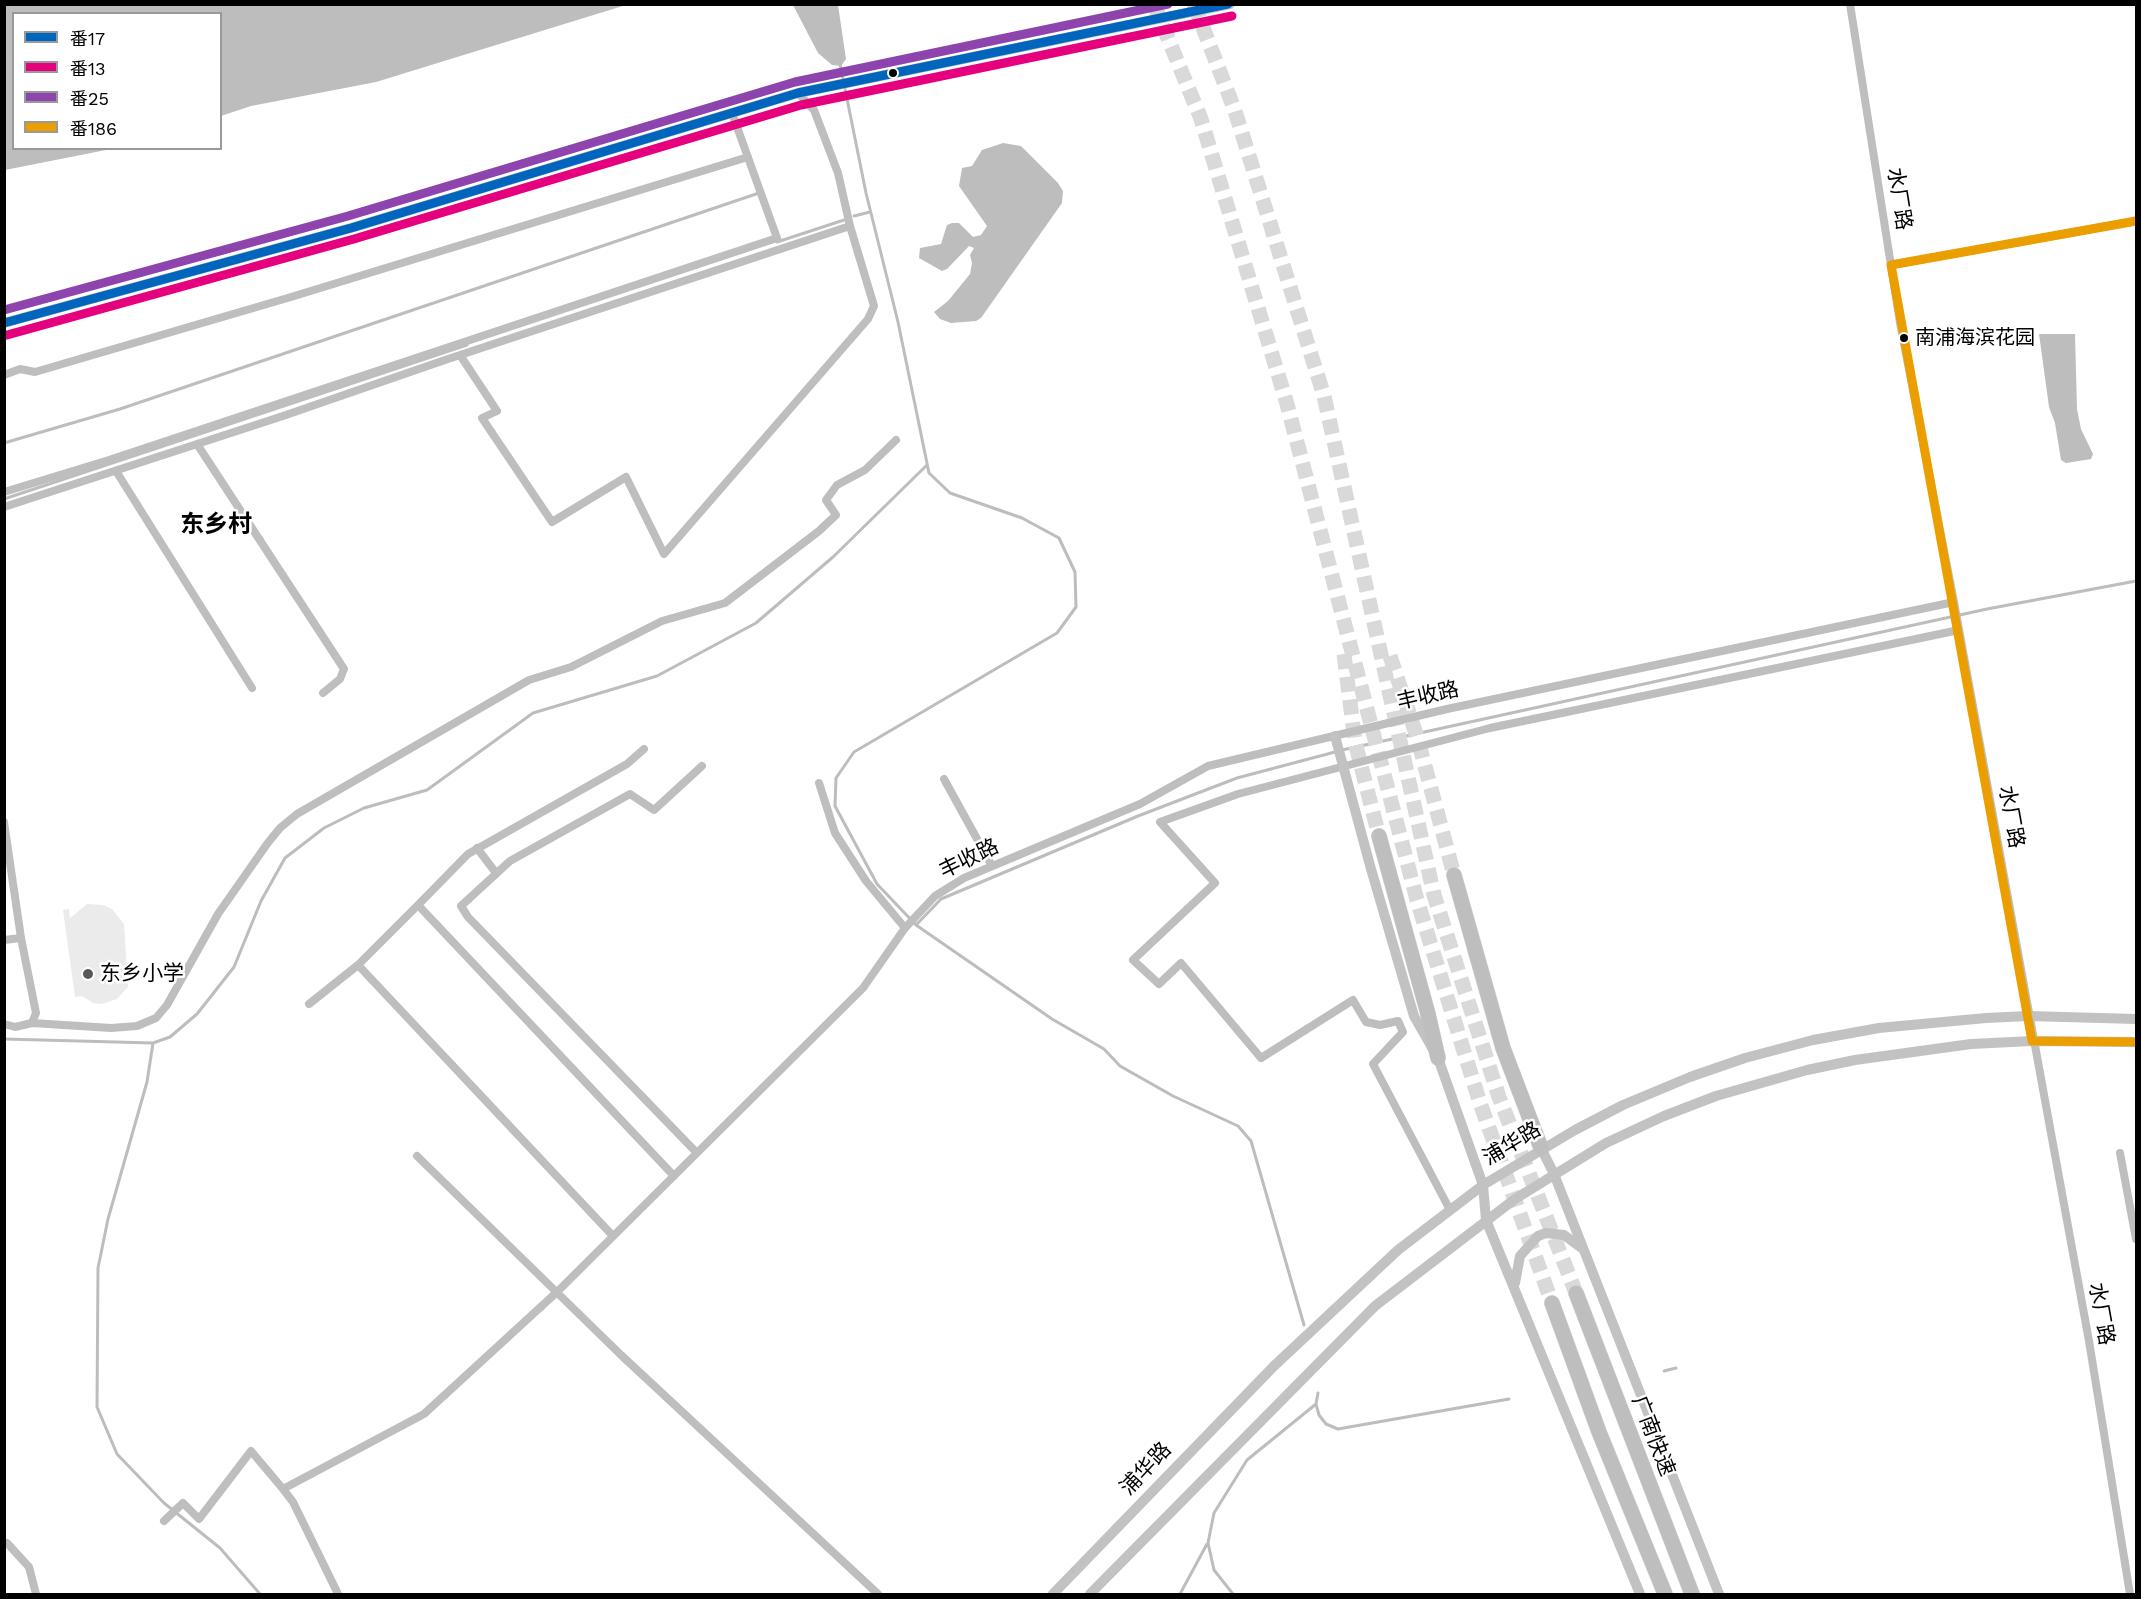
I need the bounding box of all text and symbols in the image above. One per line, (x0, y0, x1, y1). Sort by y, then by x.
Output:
legend (12, 12, 222, 150)
text: 番17 (70, 28, 105, 49)
text: 番13 (70, 58, 106, 79)
unlabelled marker (887, 67, 899, 79)
text: 番25 (70, 88, 109, 109)
text: 番186 (70, 118, 117, 139)
street label: 水厂路 (1882, 166, 1916, 232)
place label: 南浦海滨花园 (1915, 326, 2035, 350)
marker: 南浦海滨花园 (1898, 332, 1910, 344)
district label: 东乡村 (180, 511, 252, 539)
street label: 丰收路 (1394, 677, 1462, 715)
street label: 水厂路 (1993, 784, 2029, 850)
street label: 丰收路 (935, 834, 1003, 884)
place label: 东乡小学 (100, 961, 184, 987)
marker: 东乡小学 (81, 967, 95, 981)
street label: 浦华路 (1479, 1117, 1545, 1171)
street label: 水厂路 (2083, 1281, 2119, 1347)
street label: 广南快速 (1626, 1392, 1680, 1480)
street label: 浦华路 (1115, 1437, 1177, 1501)

